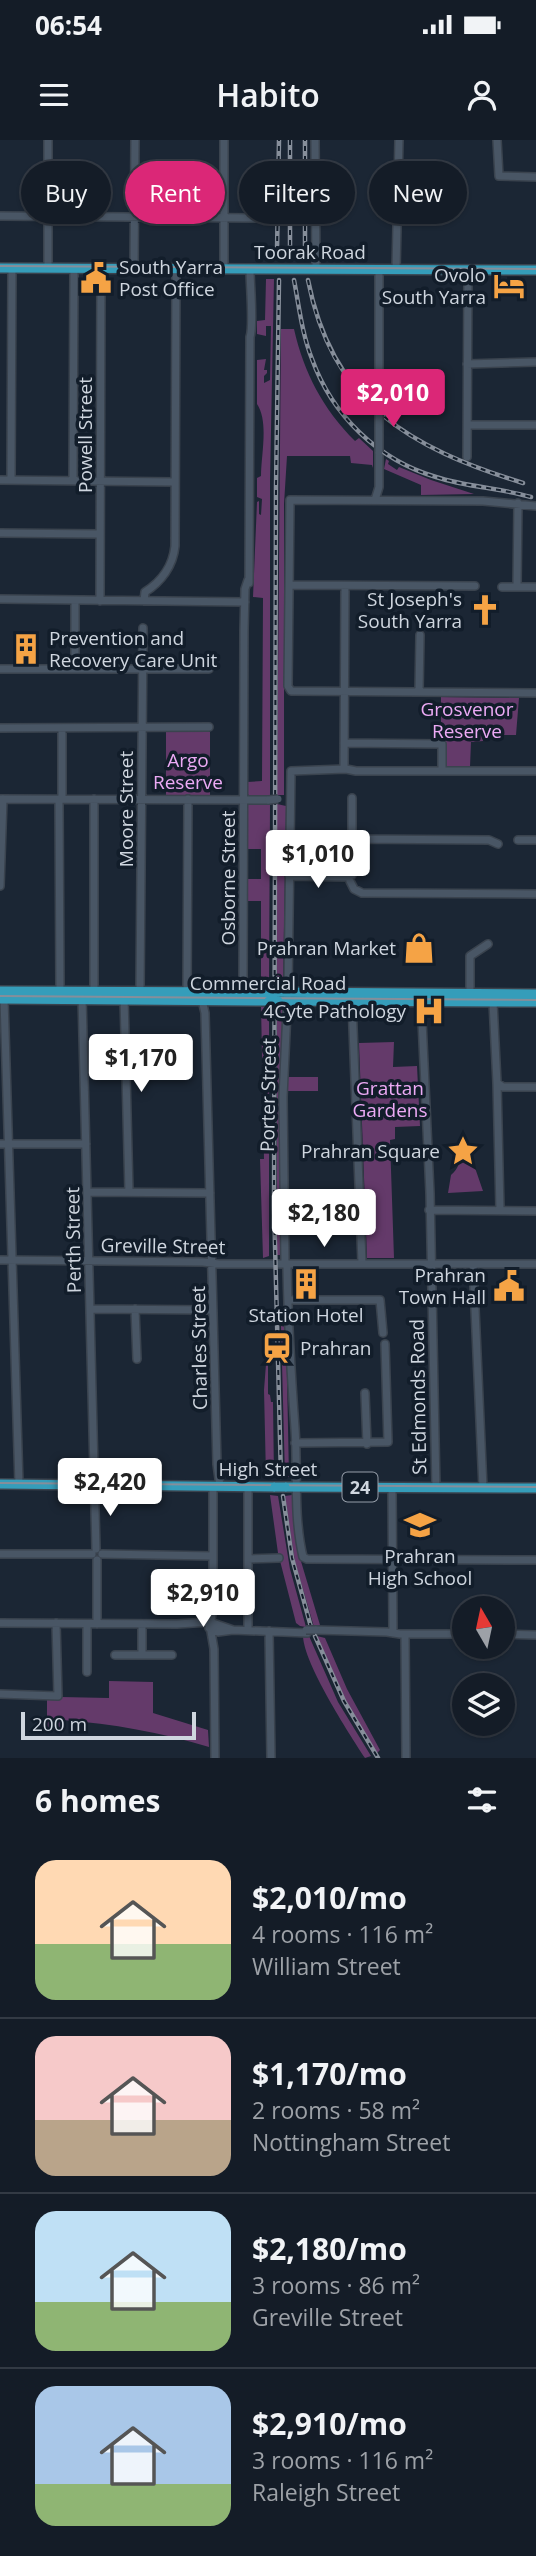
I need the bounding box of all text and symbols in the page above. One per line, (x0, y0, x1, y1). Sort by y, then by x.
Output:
text: 06:54 (35, 7, 102, 43)
text: Habito (216, 73, 320, 116)
icon: menu (35, 76, 73, 114)
icon: person (463, 76, 501, 114)
chip: Buy (21, 161, 111, 224)
chip: Rent (125, 161, 225, 224)
chip: Filters (239, 161, 355, 224)
chip: New (369, 161, 467, 224)
street label: Toorak Road (254, 239, 366, 265)
place label: South Yarra Post Office (119, 254, 223, 302)
public building icon: South Yarra Post Office (79, 261, 113, 295)
place label: Ovolo South Yarra (382, 262, 486, 310)
hotel icon: Ovolo South Yarra (492, 269, 526, 303)
pin: $2,010 (336, 370, 450, 429)
text: $2,010 (357, 376, 429, 408)
street label: Powell Street (72, 377, 98, 493)
place label: St Joseph's South Yarra (358, 586, 462, 634)
church icon: St Joseph's South Yarra (468, 593, 502, 627)
place label: Prevention and Recovery Care Unit (49, 625, 218, 673)
building icon: Prevention and Recovery Care Unit (9, 632, 43, 666)
park label: Grosvenor Reserve (420, 696, 514, 744)
park label: Argo Reserve (153, 747, 223, 795)
street label: Moore Street (113, 751, 139, 867)
street label: Osborne Street (215, 810, 241, 945)
pin: $1,010 (261, 830, 375, 890)
text: $1,010 (282, 837, 354, 869)
shop icon: Prahran Market (402, 931, 436, 965)
place label: Prahran Market (257, 935, 396, 961)
street label: Commercial Road (190, 970, 346, 996)
hospital icon: 4Cyte Pathology (412, 994, 446, 1028)
place label: 4Cyte Pathology (263, 998, 406, 1024)
pin: $1,170 (84, 1034, 198, 1094)
street label: Porter Street (254, 1038, 282, 1152)
text: $1,170 (105, 1041, 177, 1073)
park label: Grattan Gardens (352, 1075, 428, 1123)
place icon: Prahran Square (446, 1134, 480, 1168)
place label: Prahran Square (301, 1138, 440, 1164)
street label: Perth Street (59, 1186, 87, 1293)
pin: $2,180 (267, 1190, 381, 1249)
text: $2,180 (288, 1196, 360, 1228)
street label: Greville Street (100, 1232, 226, 1260)
place label: Prahran Town Hall (399, 1262, 486, 1310)
building icon: Station Hotel (289, 1267, 323, 1301)
public building icon: Prahran Town Hall (492, 1269, 526, 1303)
street label: Charles Street (185, 1285, 213, 1410)
place label: Station Hotel (248, 1302, 364, 1328)
street label: St Edmonds Road (404, 1319, 432, 1475)
station icon: Prahran (260, 1331, 294, 1365)
place label: Prahran (300, 1335, 371, 1361)
street label: High Street (219, 1456, 318, 1482)
pin: $2,420 (53, 1458, 167, 1518)
text: $2,420 (74, 1465, 146, 1497)
road number: 24 (342, 1472, 378, 1502)
school or university icon: Prahran High School (403, 1508, 437, 1542)
place label: Prahran High School (368, 1543, 472, 1591)
pin: $2,910 (146, 1570, 260, 1629)
text: $2,910 (167, 1576, 239, 1608)
north arrow (452, 1596, 514, 1659)
map controls (452, 1596, 515, 1736)
button: layers (452, 1673, 515, 1736)
scale bar (21, 1709, 196, 1741)
text: 200 m (32, 1711, 87, 1737)
text: 6 homes (35, 1780, 160, 1821)
icon: filters (463, 1781, 501, 1819)
text: $2,010/mo (252, 1877, 407, 1918)
icon: home (91, 1888, 175, 1972)
text: 4 rooms · 116 m² (252, 1918, 433, 1950)
text: William Street (252, 1950, 401, 1982)
text: $1,170/mo (252, 2053, 407, 2094)
icon: home (91, 2064, 175, 2148)
text: 2 rooms · 58 m² (252, 2094, 420, 2126)
text: Nottingham Street (252, 2126, 450, 2158)
text: $2,180/mo (252, 2228, 407, 2269)
icon: home (91, 2239, 175, 2323)
text: 3 rooms · 86 m² (252, 2269, 420, 2301)
text: Greville Street (252, 2301, 403, 2333)
text: $2,910/mo (252, 2403, 407, 2444)
icon: home (91, 2414, 175, 2498)
text: 3 rooms · 116 m² (252, 2444, 433, 2476)
text: Raleigh Street (252, 2476, 400, 2508)

